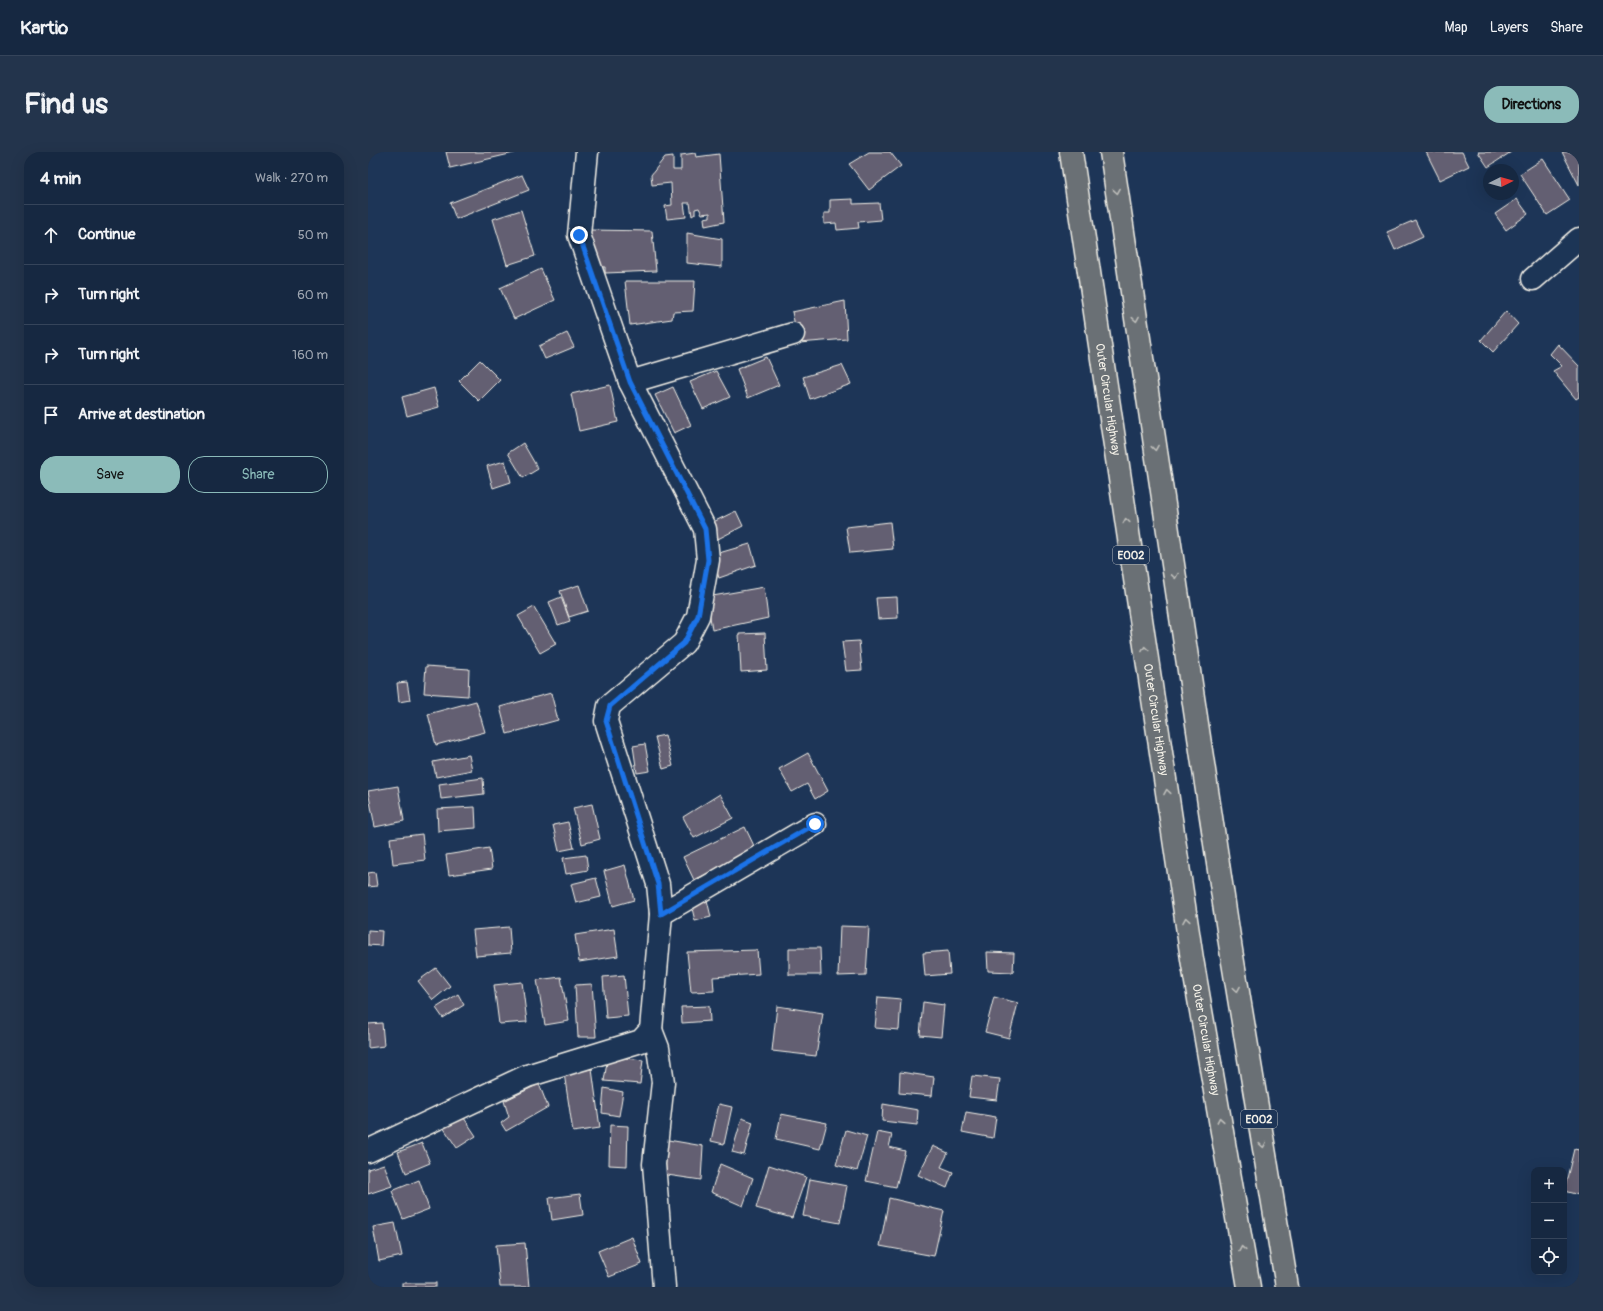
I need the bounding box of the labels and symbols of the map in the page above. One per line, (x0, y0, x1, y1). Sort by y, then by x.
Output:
north arrow (1483, 164, 1519, 200)
one-way arrow (1112, 187, 1120, 194)
route end (570, 226, 588, 244)
one-way arrow (1131, 316, 1140, 322)
street label: Outer Circular Highway (1092, 342, 1123, 456)
one-way arrow (1150, 445, 1159, 451)
one-way arrow (1122, 518, 1131, 524)
road number: E002 (1113, 546, 1149, 564)
one-way arrow (1170, 573, 1179, 579)
one-way arrow (1141, 646, 1150, 652)
street label: Outer Circular Highway (1140, 663, 1171, 777)
one-way arrow (1163, 789, 1172, 795)
route start (806, 815, 824, 833)
one-way arrow (1182, 917, 1191, 923)
street label: Outer Circular Highway (1188, 983, 1223, 1097)
one-way arrow (1233, 986, 1241, 992)
road number: E002 (1241, 1110, 1277, 1128)
one-way arrow (1216, 1117, 1225, 1124)
one-way arrow (1259, 1141, 1267, 1148)
one-way arrow (1238, 1245, 1247, 1252)

